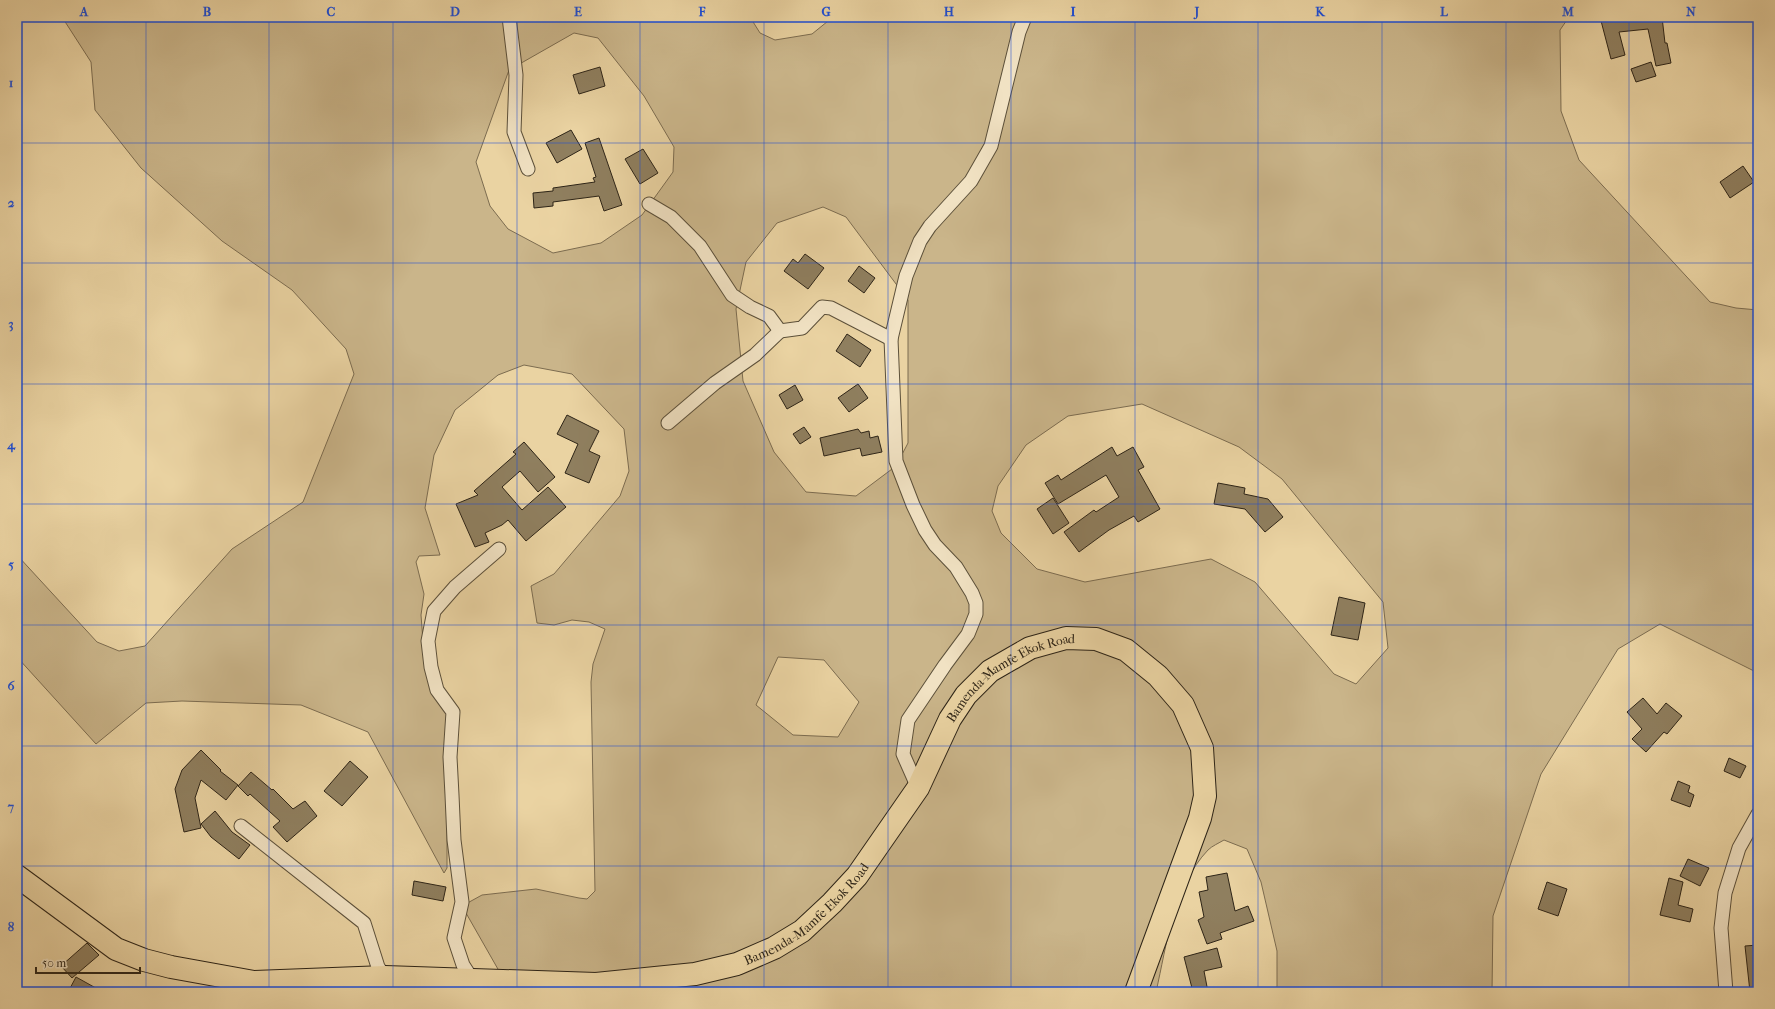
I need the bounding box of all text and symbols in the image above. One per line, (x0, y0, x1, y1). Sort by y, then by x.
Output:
text: A (79, 4, 89, 19)
text: B (203, 4, 212, 19)
text: C (327, 4, 336, 19)
text: D (450, 4, 460, 19)
text: E (574, 4, 582, 19)
text: F (698, 4, 706, 19)
text: G (821, 4, 831, 19)
text: H (944, 4, 955, 19)
text: I (1070, 4, 1076, 19)
text: J (1193, 4, 1200, 20)
text: K (1315, 4, 1326, 19)
text: L (1440, 4, 1449, 19)
text: M (1561, 4, 1574, 19)
text: N (1686, 4, 1696, 19)
text: 1 (9, 75, 14, 90)
text: 2 (8, 195, 15, 210)
text: 3 (8, 316, 14, 332)
text: 4 (6, 437, 16, 453)
text: 5 (8, 557, 14, 572)
street label: Bamenda-Mamfe Ekok Road (943, 630, 1076, 725)
text: 6 (7, 678, 15, 693)
text: 7 (7, 799, 15, 814)
street label: Bamenda-Mamfe Ekok Road (742, 859, 872, 968)
text: 8 (8, 919, 15, 934)
scale bar (36, 949, 140, 975)
text: 50 m (42, 956, 66, 970)

